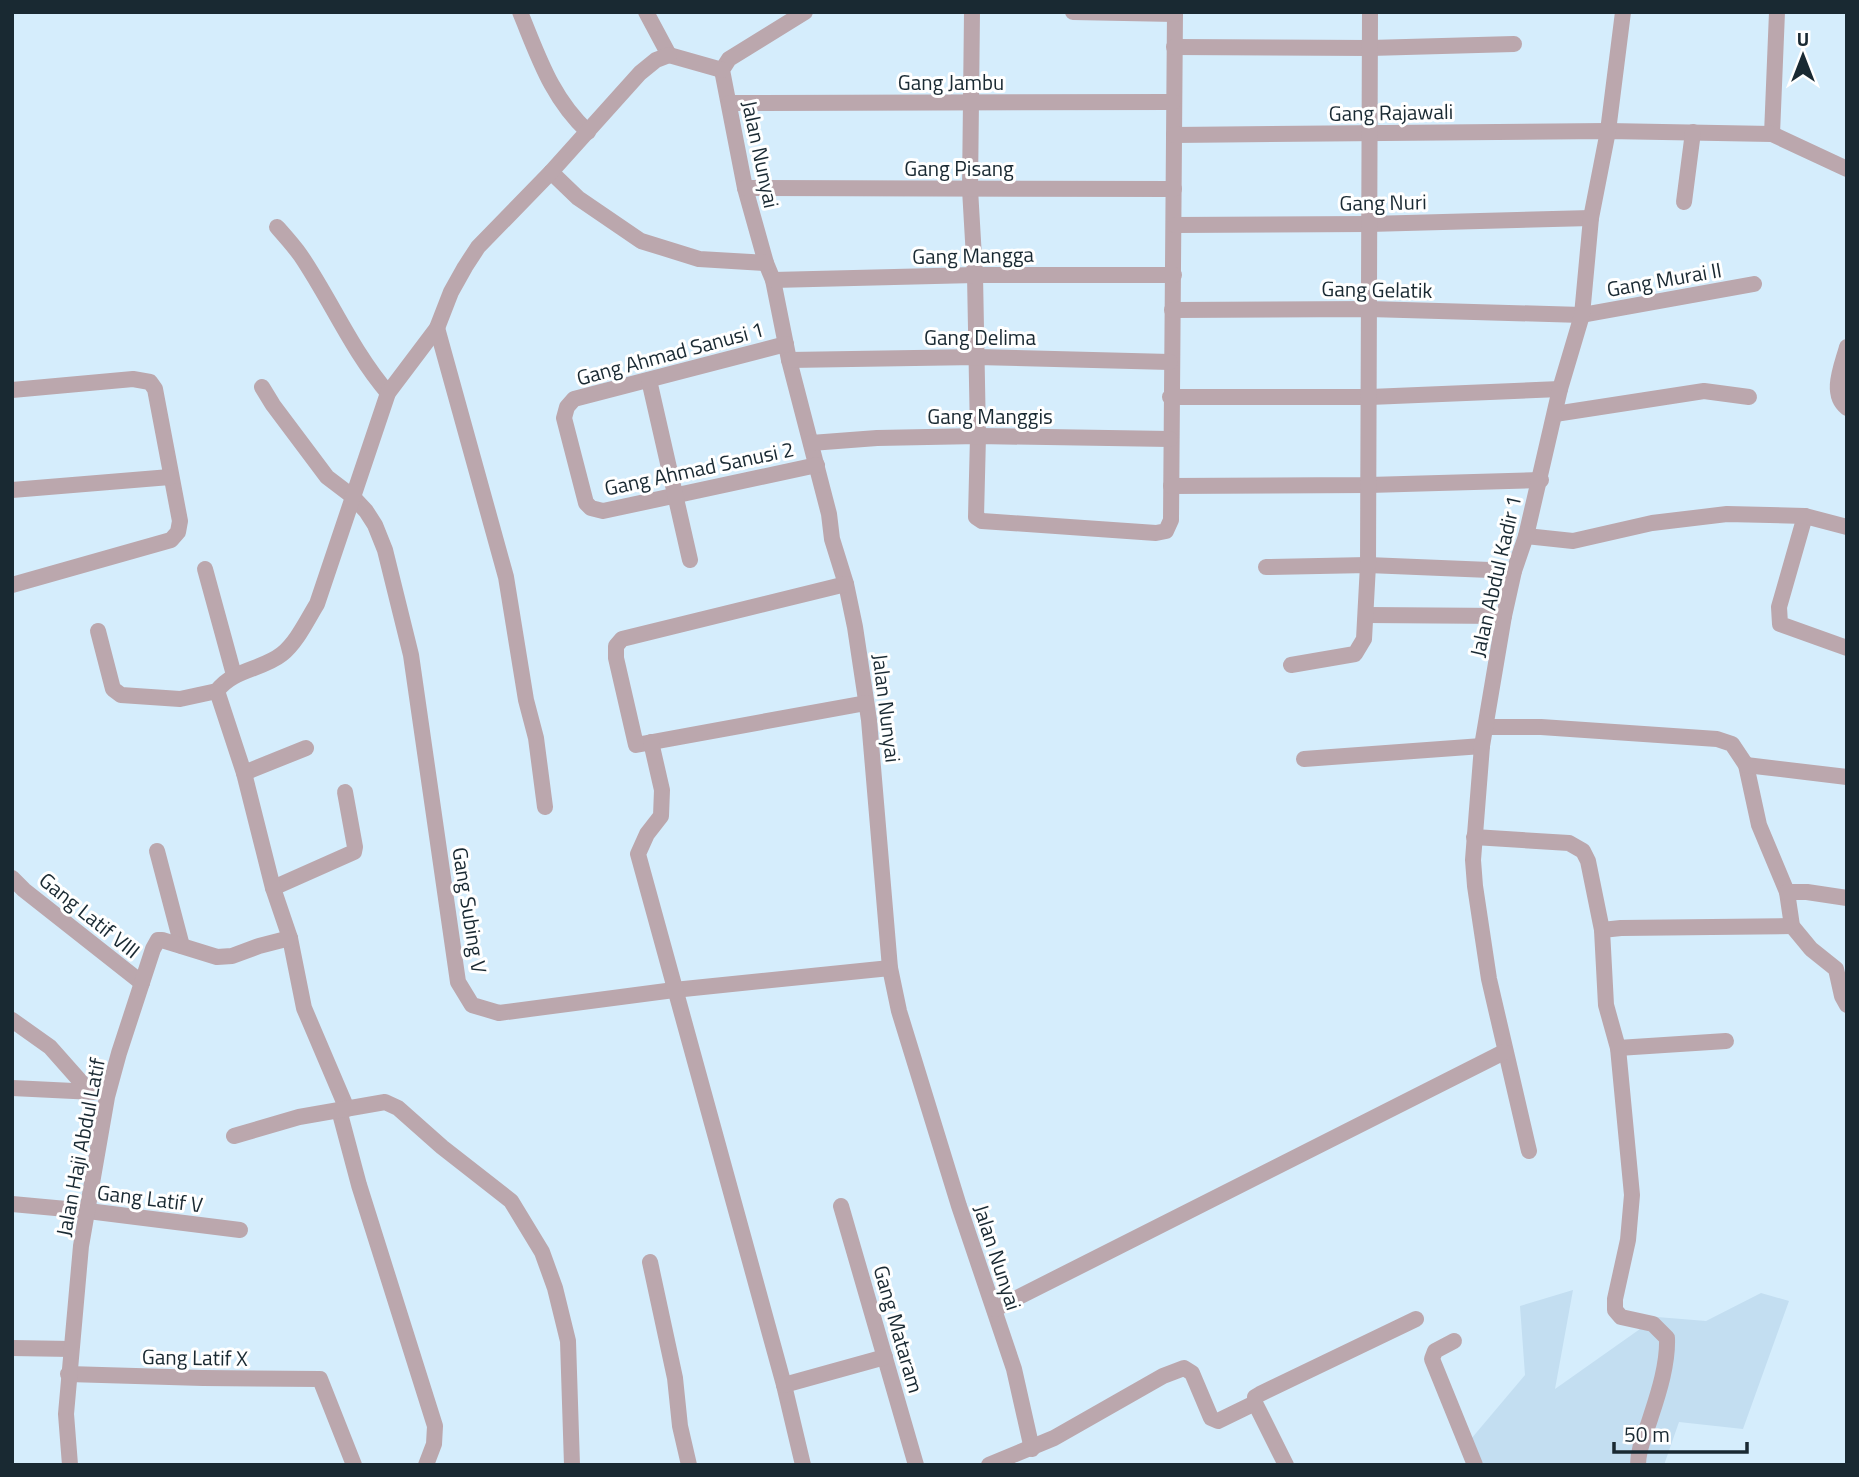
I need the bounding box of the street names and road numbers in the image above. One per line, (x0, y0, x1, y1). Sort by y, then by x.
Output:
street label: Gang Jambu (898, 66, 1004, 98)
street label: Gang Rajawali (1328, 95, 1454, 129)
street label: Jalan Nunyai (734, 97, 788, 211)
street label: Gang Pisang (904, 152, 1014, 184)
street label: Gang Nuri (1339, 185, 1427, 219)
street label: Gang Mangga (912, 238, 1035, 272)
street label: Gang Murai II (1604, 253, 1724, 305)
street label: Gang Gelatik (1321, 272, 1433, 306)
street label: Gang Ahmad Sanusi 1 (573, 313, 767, 393)
street label: Gang Delima (924, 321, 1036, 353)
street label: Gang Manggis (927, 400, 1053, 432)
street label: Gang Ahmad Sanusi 2 (601, 432, 797, 504)
street label: Jalan Abdul Kadir 1 (1461, 492, 1529, 660)
street label: Jalan Nunyai (864, 652, 910, 764)
street label: Gang Subing V (444, 845, 496, 975)
street label: Gang Latif VIII (33, 864, 147, 966)
street label: Jalan Haji Abdul Latif (47, 1055, 113, 1239)
street label: Gang Latif V (95, 1176, 205, 1220)
street label: Jalan Nunyai (966, 1200, 1030, 1314)
street label: Gang Mataram (865, 1261, 933, 1397)
street label: Gang Latif X (142, 1340, 249, 1374)

